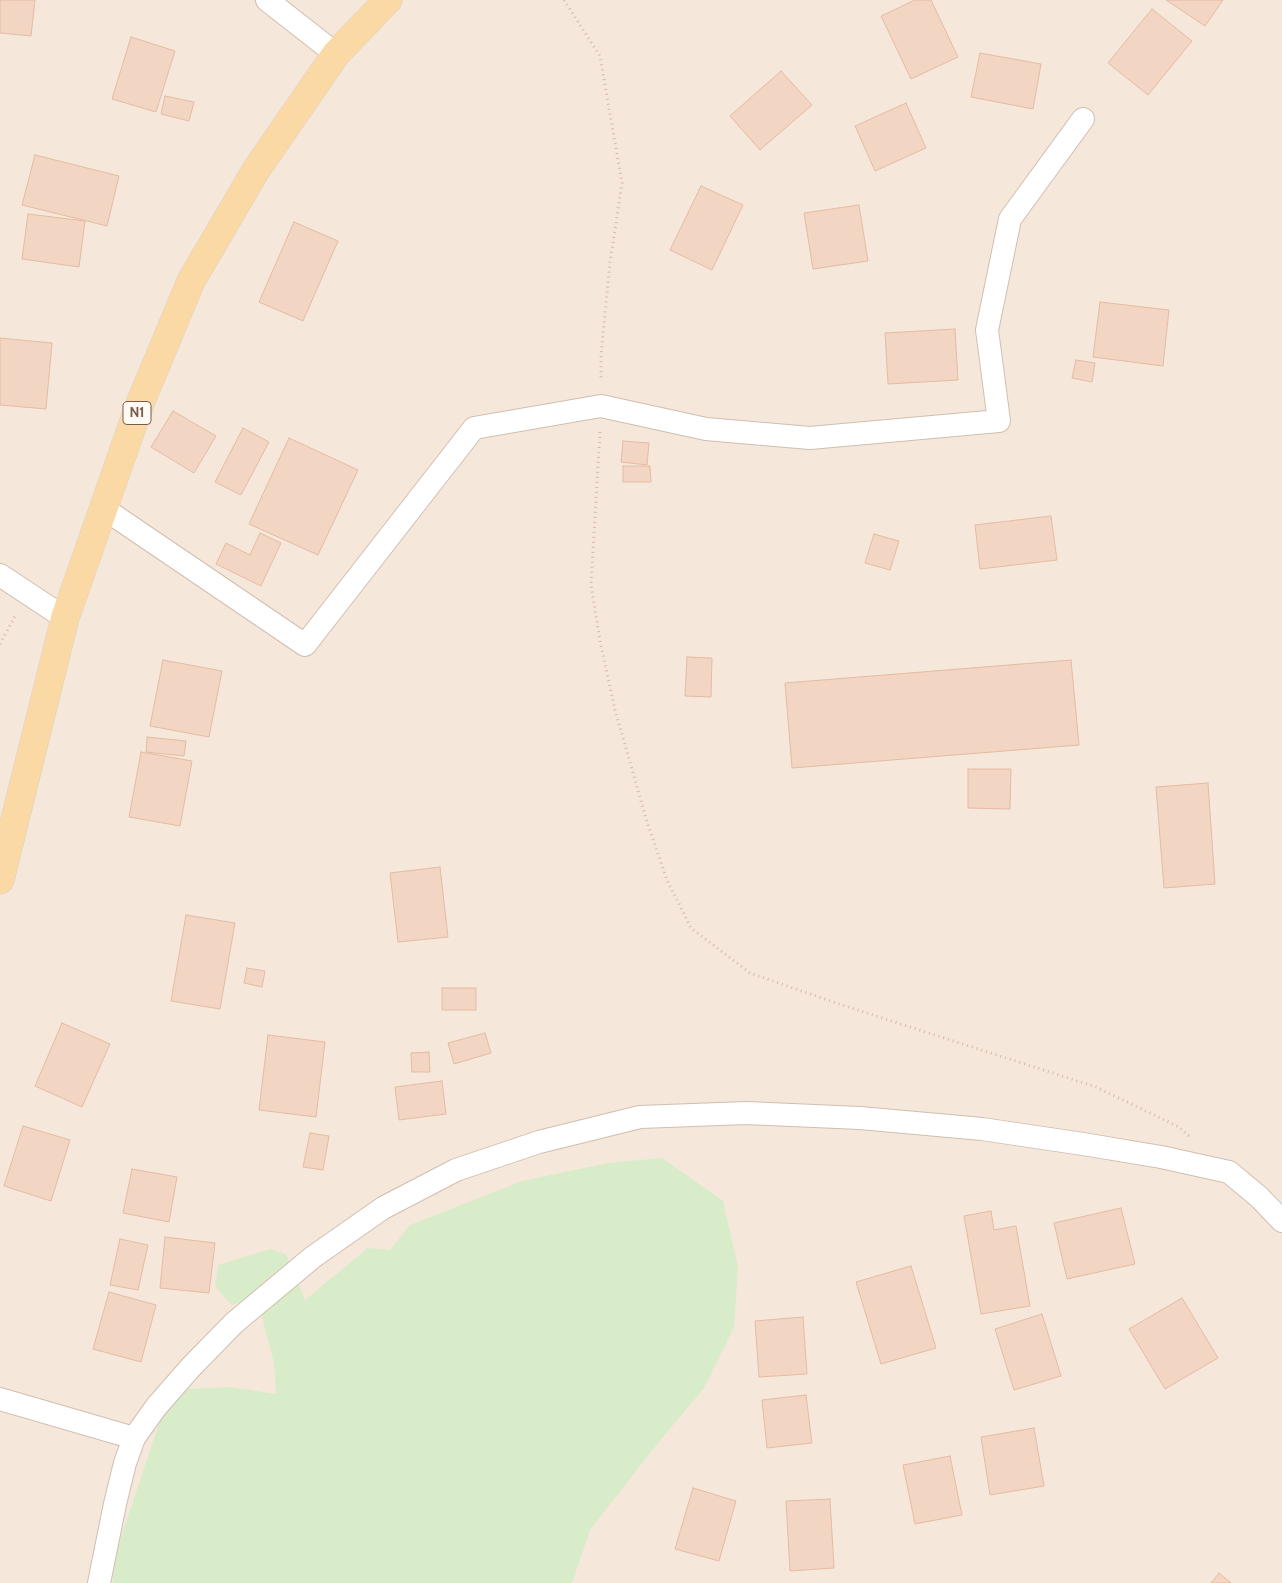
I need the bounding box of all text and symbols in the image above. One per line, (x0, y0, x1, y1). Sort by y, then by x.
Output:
road number: N1 (123, 402, 151, 424)

